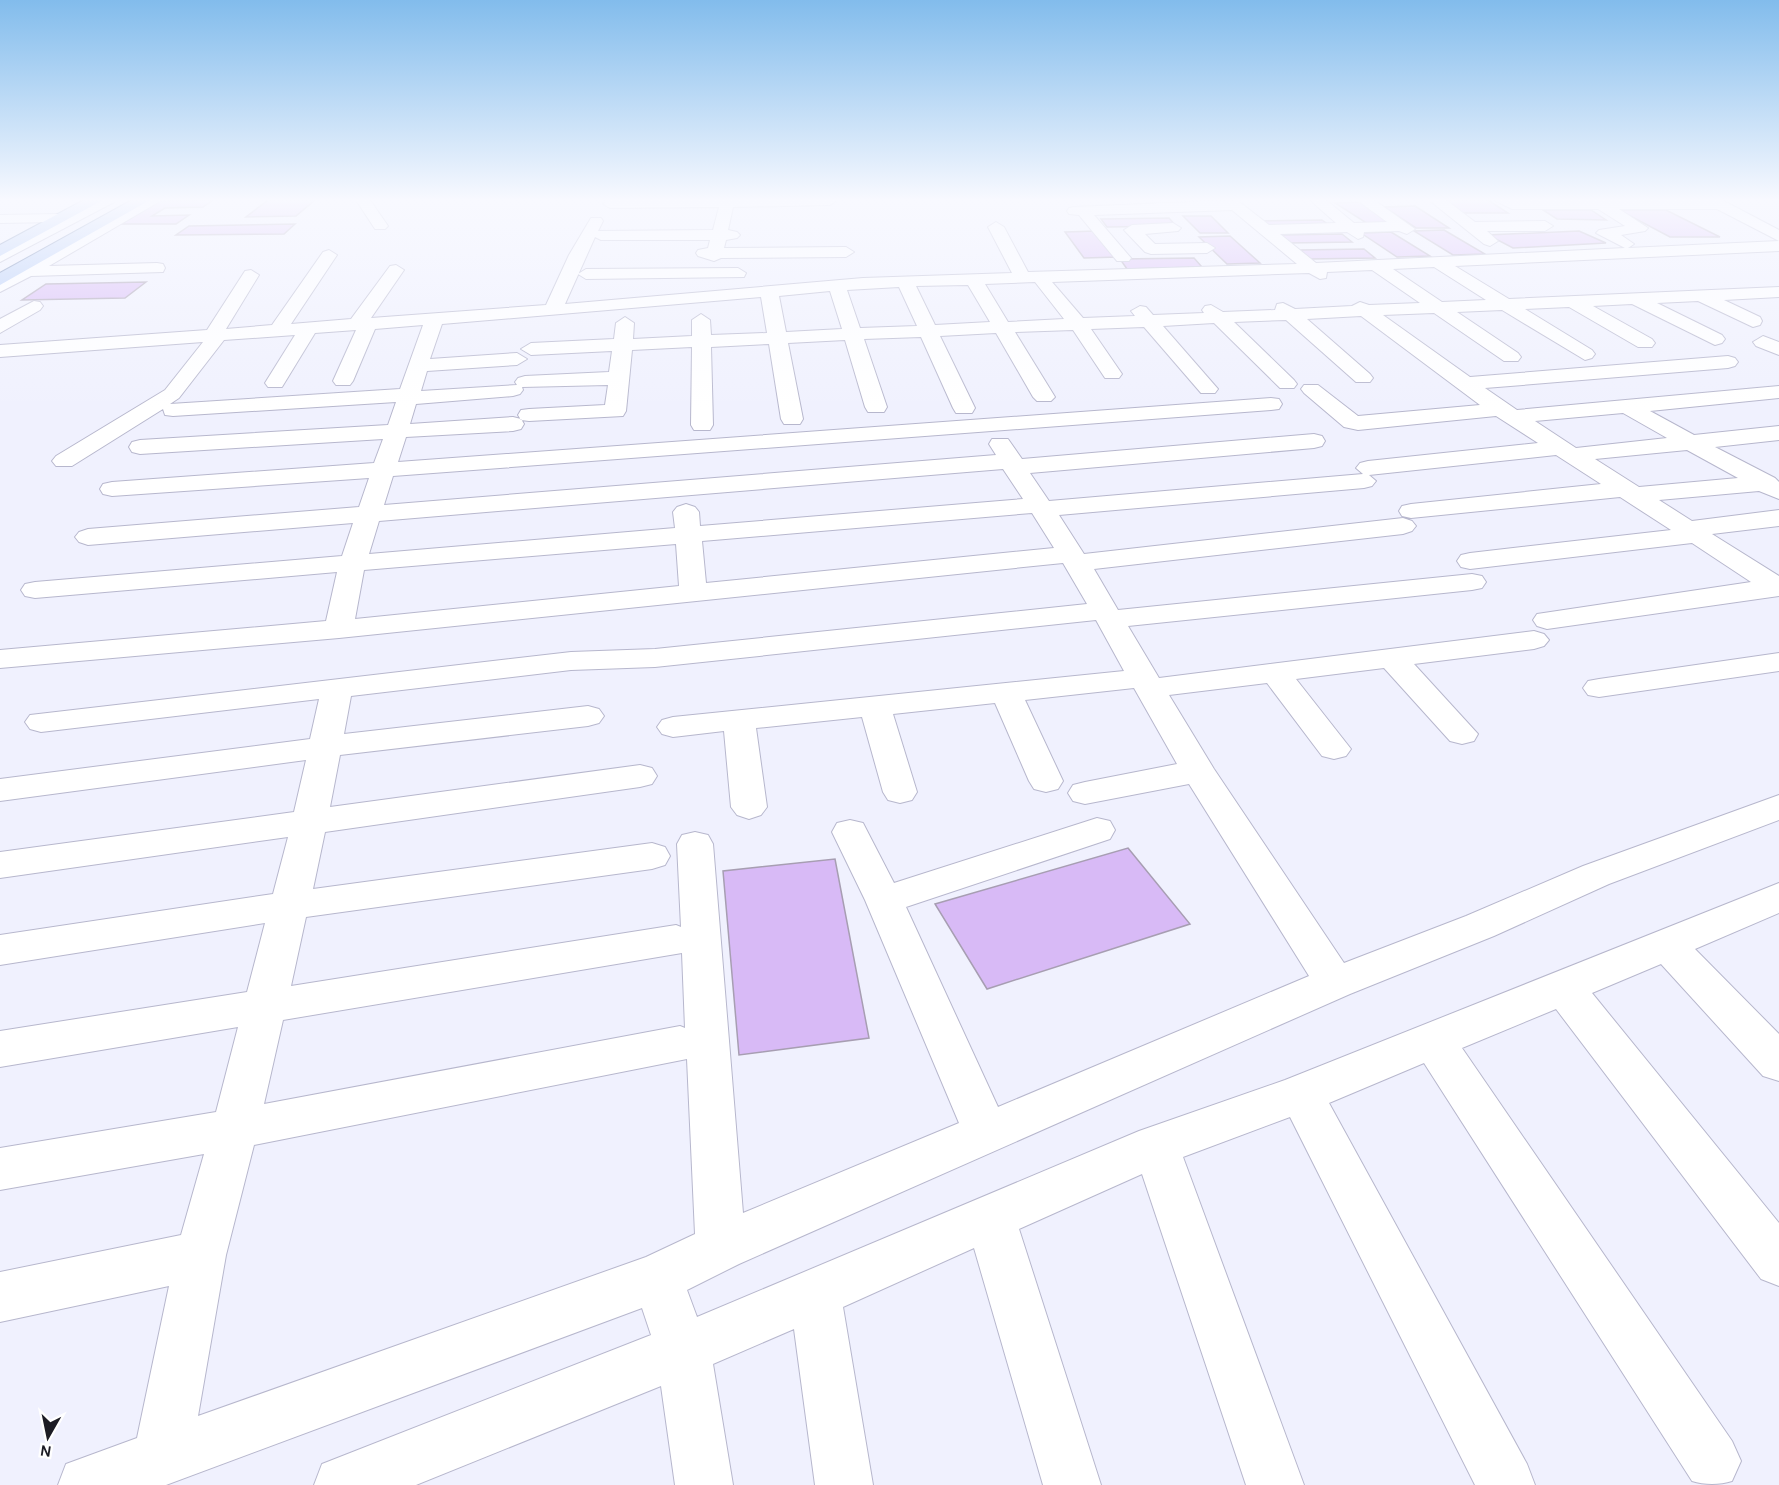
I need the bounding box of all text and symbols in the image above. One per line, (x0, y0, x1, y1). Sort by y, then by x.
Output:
north arrow (18, 1407, 78, 1467)
text: N (39, 1441, 53, 1462)

